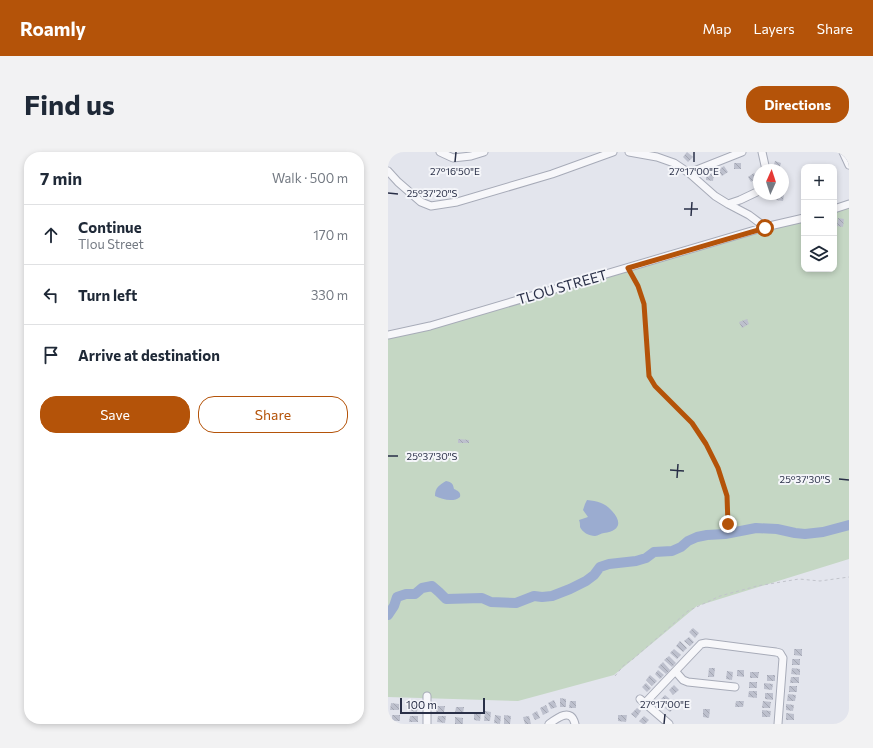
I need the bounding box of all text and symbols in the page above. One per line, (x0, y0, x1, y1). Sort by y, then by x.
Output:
text: Roamly (20, 17, 86, 40)
text: Map (703, 20, 731, 37)
text: Layers (753, 20, 795, 37)
text: Share (817, 20, 853, 37)
button: Directions (746, 86, 849, 123)
text: Find us (24, 87, 115, 121)
north arrow (753, 164, 789, 200)
map controls (801, 164, 837, 272)
button: + (801, 164, 837, 200)
text: 27°16'50"E (430, 165, 480, 177)
text: 27°17'00"E (669, 165, 719, 177)
text: 7 min (40, 168, 82, 189)
text: Walk · 500 m (272, 170, 348, 186)
text: 25°37'20"S (407, 187, 457, 199)
button: − (801, 200, 837, 236)
text: Continue (78, 218, 142, 236)
route start (756, 219, 774, 237)
icon: ahead (40, 224, 62, 246)
text: 170 m (313, 227, 348, 243)
text: Tlou Street (78, 236, 144, 252)
button: layers (801, 236, 837, 272)
street label: TLOU STREET (515, 266, 609, 308)
icon: left (40, 284, 62, 306)
text: Turn left (78, 286, 137, 304)
text: 330 m (311, 287, 348, 303)
icon: arrive (40, 344, 62, 366)
text: Arrive at destination (78, 346, 220, 364)
button: Save (40, 396, 190, 433)
button: Share (198, 396, 348, 433)
text: 25°37'30"S (407, 450, 458, 462)
text: 25°37'30"S (780, 473, 831, 485)
route end (719, 515, 737, 533)
scale bar (400, 696, 485, 715)
text: 100 m (406, 698, 437, 711)
text: 27°17'00"E (640, 698, 690, 710)

